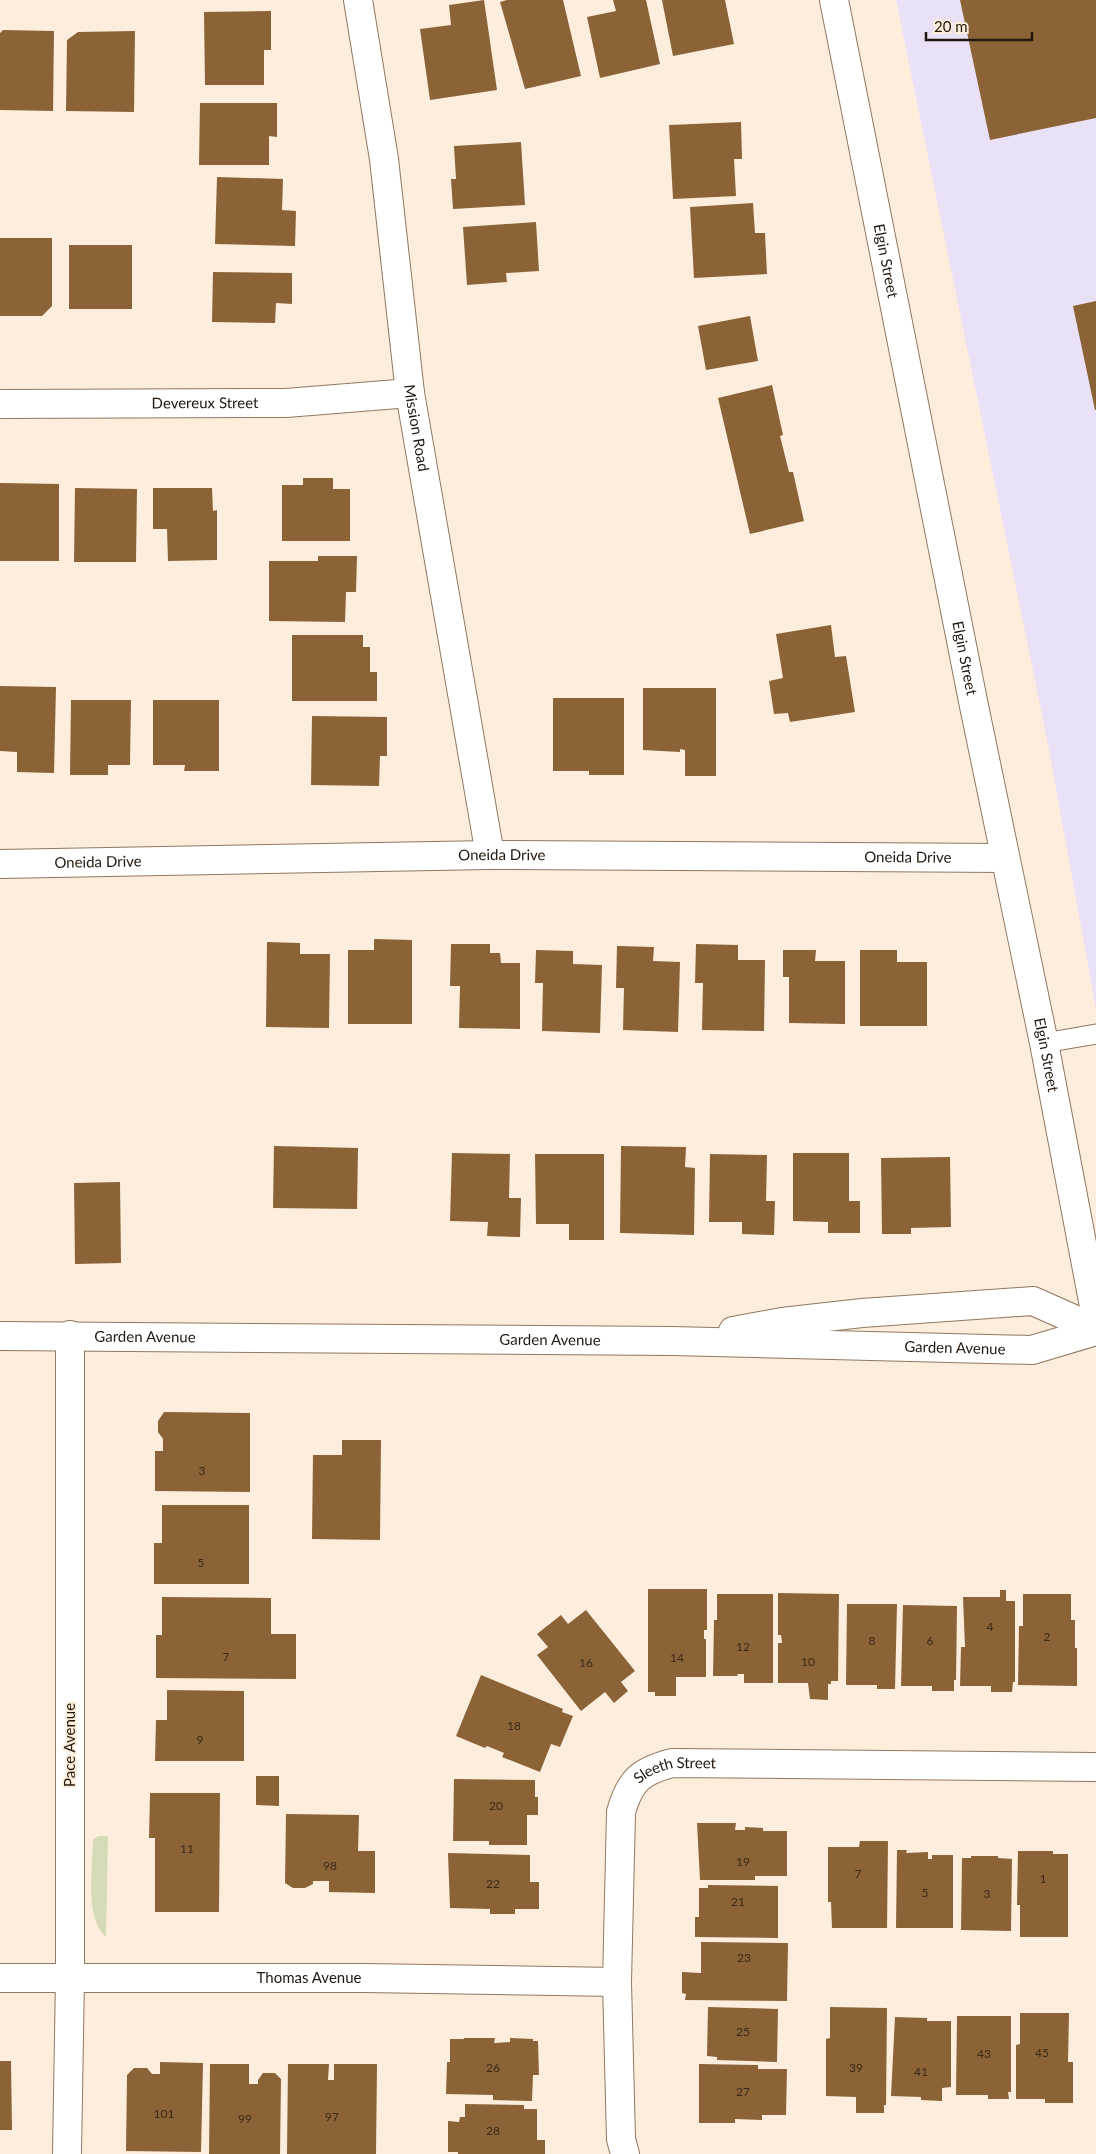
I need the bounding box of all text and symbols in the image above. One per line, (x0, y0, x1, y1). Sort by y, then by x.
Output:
scale bar (926, 10, 1032, 42)
text: 20 m (934, 17, 968, 35)
street label: Elgin Street (871, 222, 903, 300)
street label: Mission Road (401, 383, 433, 473)
street label: Devereux Street (152, 393, 259, 411)
street label: Elgin Street (949, 619, 982, 697)
street label: Oneida Drive (458, 845, 546, 864)
street label: Oneida Drive (864, 847, 952, 866)
street label: Oneida Drive (54, 851, 142, 871)
street label: Elgin Street (1031, 1016, 1063, 1094)
street label: Garden Avenue (94, 1327, 196, 1345)
street label: Garden Avenue (499, 1330, 601, 1348)
street label: Garden Avenue (904, 1337, 1006, 1357)
house number: 3 (199, 1463, 206, 1478)
house number: 5 (198, 1555, 205, 1570)
house number: 4 (987, 1619, 994, 1634)
house number: 2 (1044, 1629, 1051, 1644)
house number: 8 (869, 1633, 876, 1648)
house number: 6 (927, 1633, 934, 1648)
house number: 12 (736, 1639, 750, 1654)
house number: 7 (223, 1649, 230, 1664)
house number: 14 (670, 1650, 684, 1665)
house number: 10 (801, 1654, 815, 1669)
house number: 16 (579, 1655, 593, 1670)
street label: Pace Avenue (60, 1703, 78, 1787)
house number: 18 (507, 1718, 521, 1733)
house number: 9 (197, 1732, 204, 1747)
street label: Sleeth Street (629, 1753, 717, 1786)
house number: 20 (489, 1798, 503, 1813)
house number: 11 (180, 1841, 194, 1856)
house number: 19 (736, 1854, 750, 1869)
house number: 98 (323, 1858, 337, 1873)
house number: 7 (855, 1866, 862, 1881)
house number: 1 (1040, 1871, 1047, 1886)
house number: 22 (486, 1876, 500, 1891)
house number: 5 (922, 1885, 929, 1900)
house number: 3 (984, 1886, 991, 1901)
house number: 21 (731, 1894, 745, 1909)
house number: 23 (737, 1950, 751, 1965)
street label: Thomas Avenue (257, 1968, 362, 1986)
house number: 25 (736, 2024, 750, 2039)
house number: 45 (1035, 2045, 1049, 2060)
house number: 43 (977, 2046, 991, 2061)
house number: 26 (486, 2060, 500, 2075)
house number: 39 (849, 2060, 863, 2075)
house number: 41 (914, 2064, 928, 2079)
house number: 27 (736, 2084, 750, 2099)
house number: 101 (154, 2106, 174, 2121)
house number: 97 (325, 2109, 339, 2124)
house number: 99 (238, 2111, 252, 2126)
house number: 28 (486, 2123, 500, 2138)

